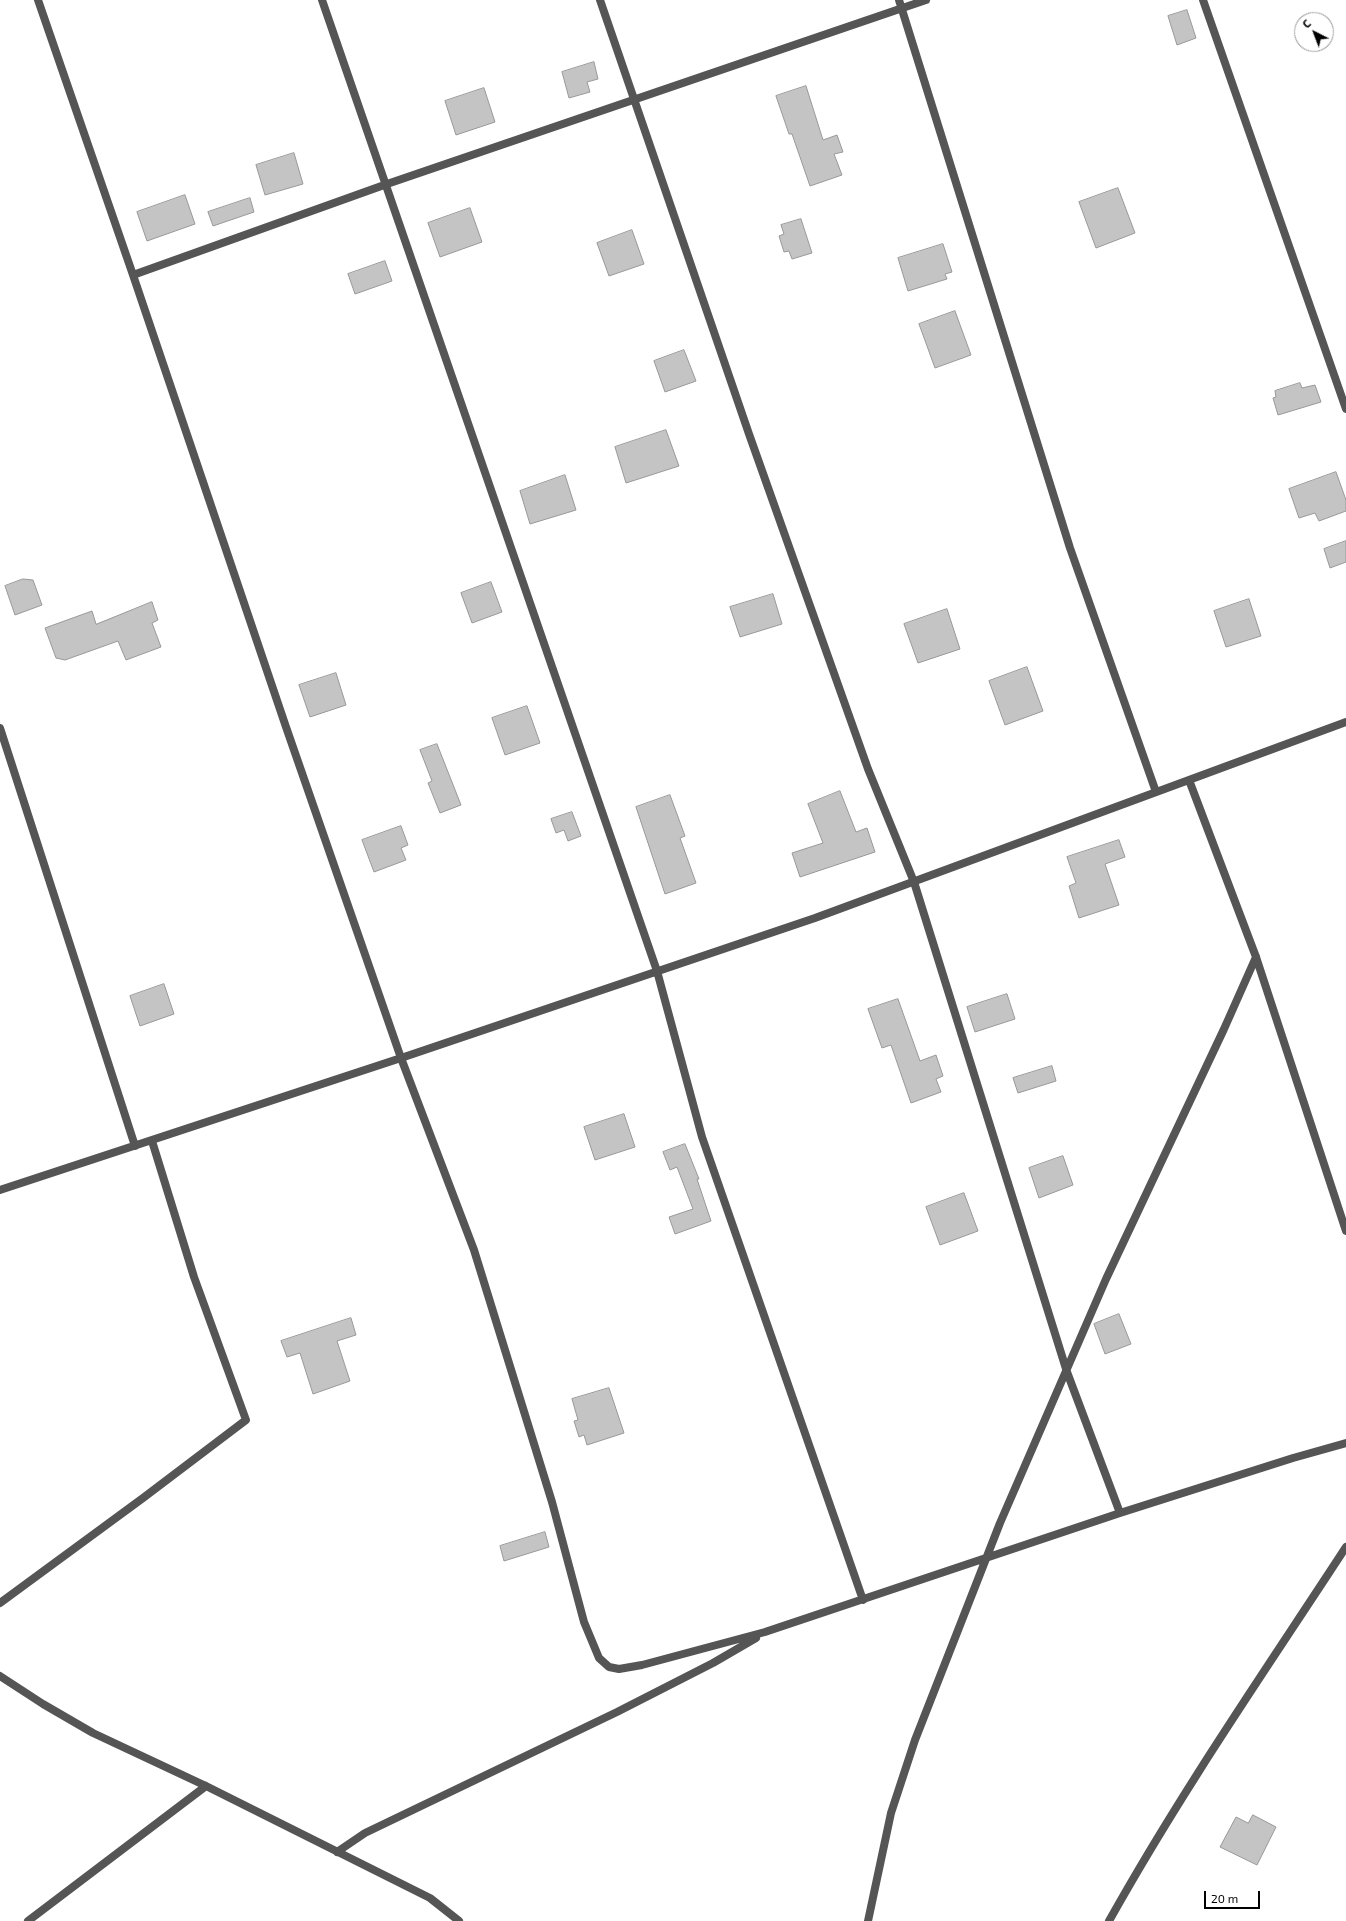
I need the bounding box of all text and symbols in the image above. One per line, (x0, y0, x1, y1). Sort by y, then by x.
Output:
north arrow (1294, 12, 1334, 52)
text: С (1300, 16, 1313, 30)
scale bar (1206, 1883, 1262, 1909)
text: 20 m (1211, 1891, 1238, 1905)

